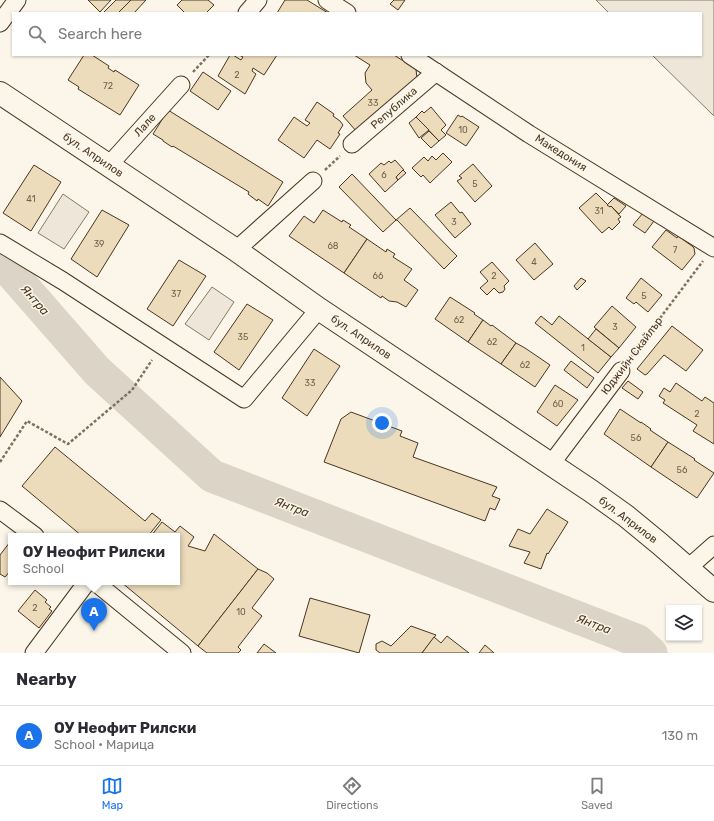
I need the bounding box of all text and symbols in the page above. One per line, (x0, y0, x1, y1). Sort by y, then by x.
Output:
search box (12, 12, 702, 56)
icon: search (26, 23, 48, 45)
text: Search here (58, 25, 142, 43)
house number: 2 (234, 70, 240, 80)
house number: 72 (103, 81, 113, 91)
street label: Република (368, 84, 420, 132)
house number: 33 (368, 98, 378, 108)
street label: Лале (131, 111, 159, 139)
house number: 10 (458, 125, 468, 135)
street label: бул. Априлов (60, 130, 126, 180)
street label: Македония (533, 132, 589, 174)
house number: 6 (381, 170, 387, 180)
house number: 5 (472, 179, 478, 189)
house number: 41 (26, 194, 36, 204)
house number: 31 (594, 206, 604, 216)
house number: 3 (451, 217, 457, 227)
house number: 39 (94, 239, 104, 249)
house number: 68 (327, 241, 339, 251)
house number: 7 (673, 245, 678, 255)
house number: 4 (531, 257, 537, 267)
house number: 66 (373, 271, 384, 281)
house number: 2 (491, 271, 497, 281)
water label: Янтра (18, 282, 52, 318)
house number: 37 (171, 289, 181, 299)
house number: 5 (641, 291, 647, 301)
street label: бул. Априлов (328, 312, 394, 362)
house number: 62 (454, 315, 464, 325)
street label: Юджийн Скайлър (599, 315, 665, 397)
house number: 3 (612, 322, 618, 332)
house number: 35 (238, 332, 248, 342)
house number: 62 (487, 337, 497, 347)
house number: 1 (581, 343, 585, 353)
house number: 62 (520, 360, 530, 370)
house number: 33 (305, 378, 315, 388)
house number: 60 (552, 399, 564, 409)
house number: 2 (694, 409, 700, 419)
your location (372, 413, 392, 433)
house number: 56 (631, 433, 642, 443)
house number: 56 (677, 465, 688, 475)
water label: Янтра (273, 494, 311, 520)
street label: бул. Априлов (596, 494, 660, 546)
popup (8, 533, 180, 585)
text: ОУ Неофит Рилски (23, 543, 165, 561)
text: School (23, 561, 64, 576)
pin: A (81, 598, 107, 631)
house number: 2 (32, 603, 38, 613)
map controls (666, 605, 702, 641)
button: layers (666, 605, 702, 641)
house number: 10 (236, 607, 246, 617)
water label: Янтра (575, 611, 613, 637)
text: Nearby (16, 669, 77, 689)
text: ОУ Неофит Рилски (54, 719, 196, 737)
text: A (24, 728, 34, 743)
text: 130 m (662, 728, 698, 743)
text: School · Марица (54, 737, 154, 752)
tab: Map (101, 775, 123, 812)
tab: Directions (326, 775, 378, 812)
tab: Saved (581, 775, 613, 812)

